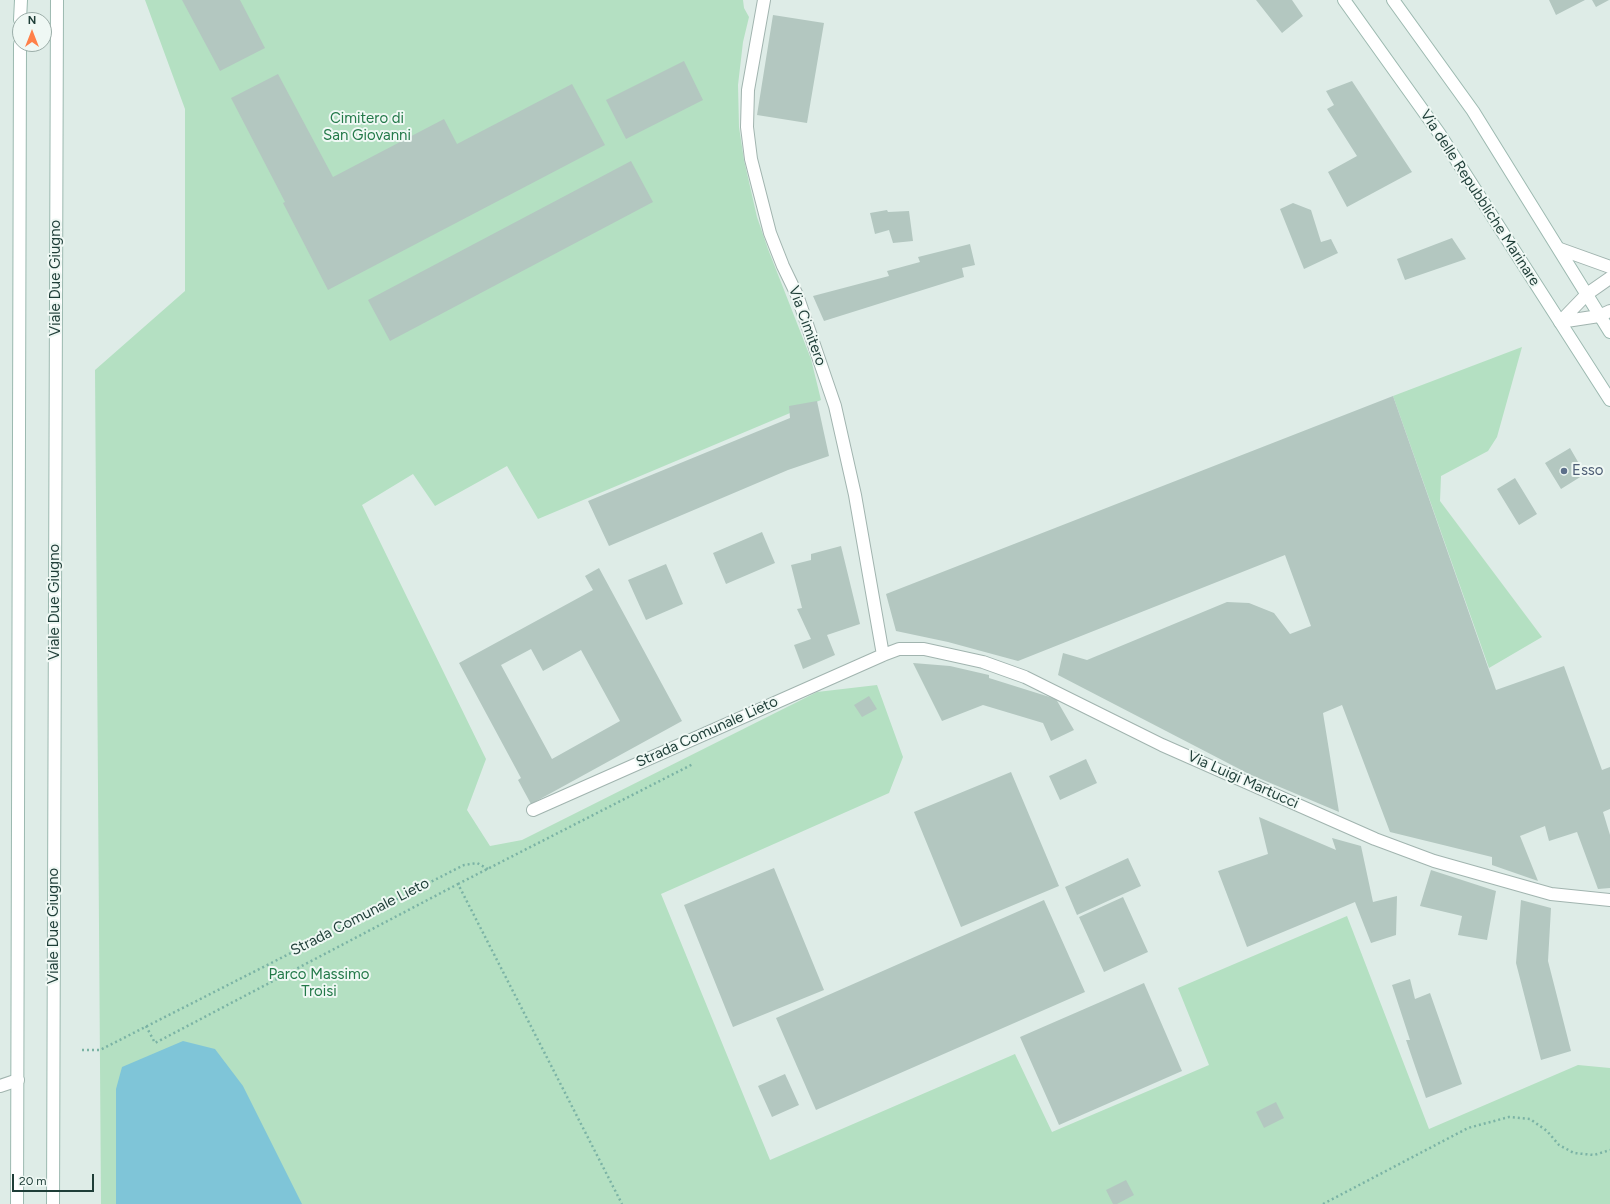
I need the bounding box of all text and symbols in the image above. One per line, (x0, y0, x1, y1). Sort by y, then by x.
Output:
north arrow (12, 12, 52, 52)
text: N (28, 14, 36, 27)
street label: Via delle Repubbliche Marinare (1416, 107, 1544, 289)
park label: Cimitero di San Giovanni (323, 110, 411, 145)
street label: Viale Due Giugno (47, 220, 65, 336)
street label: Via Cimitero (784, 284, 830, 368)
place label: Esso (1572, 462, 1604, 480)
marker: Esso (1559, 466, 1569, 476)
street label: Viale Due Giugno (46, 544, 64, 660)
street label: Strada Comunale Lieto (633, 693, 781, 771)
street label: Via Luigi Martucci (1185, 747, 1301, 813)
street label: Viale Due Giugno (45, 868, 63, 984)
street label: Strada Comunale Lieto (288, 874, 432, 960)
park label: Parco Massimo Troisi (268, 966, 370, 1001)
scale bar (14, 1166, 96, 1192)
text: 20 m (19, 1174, 47, 1188)

